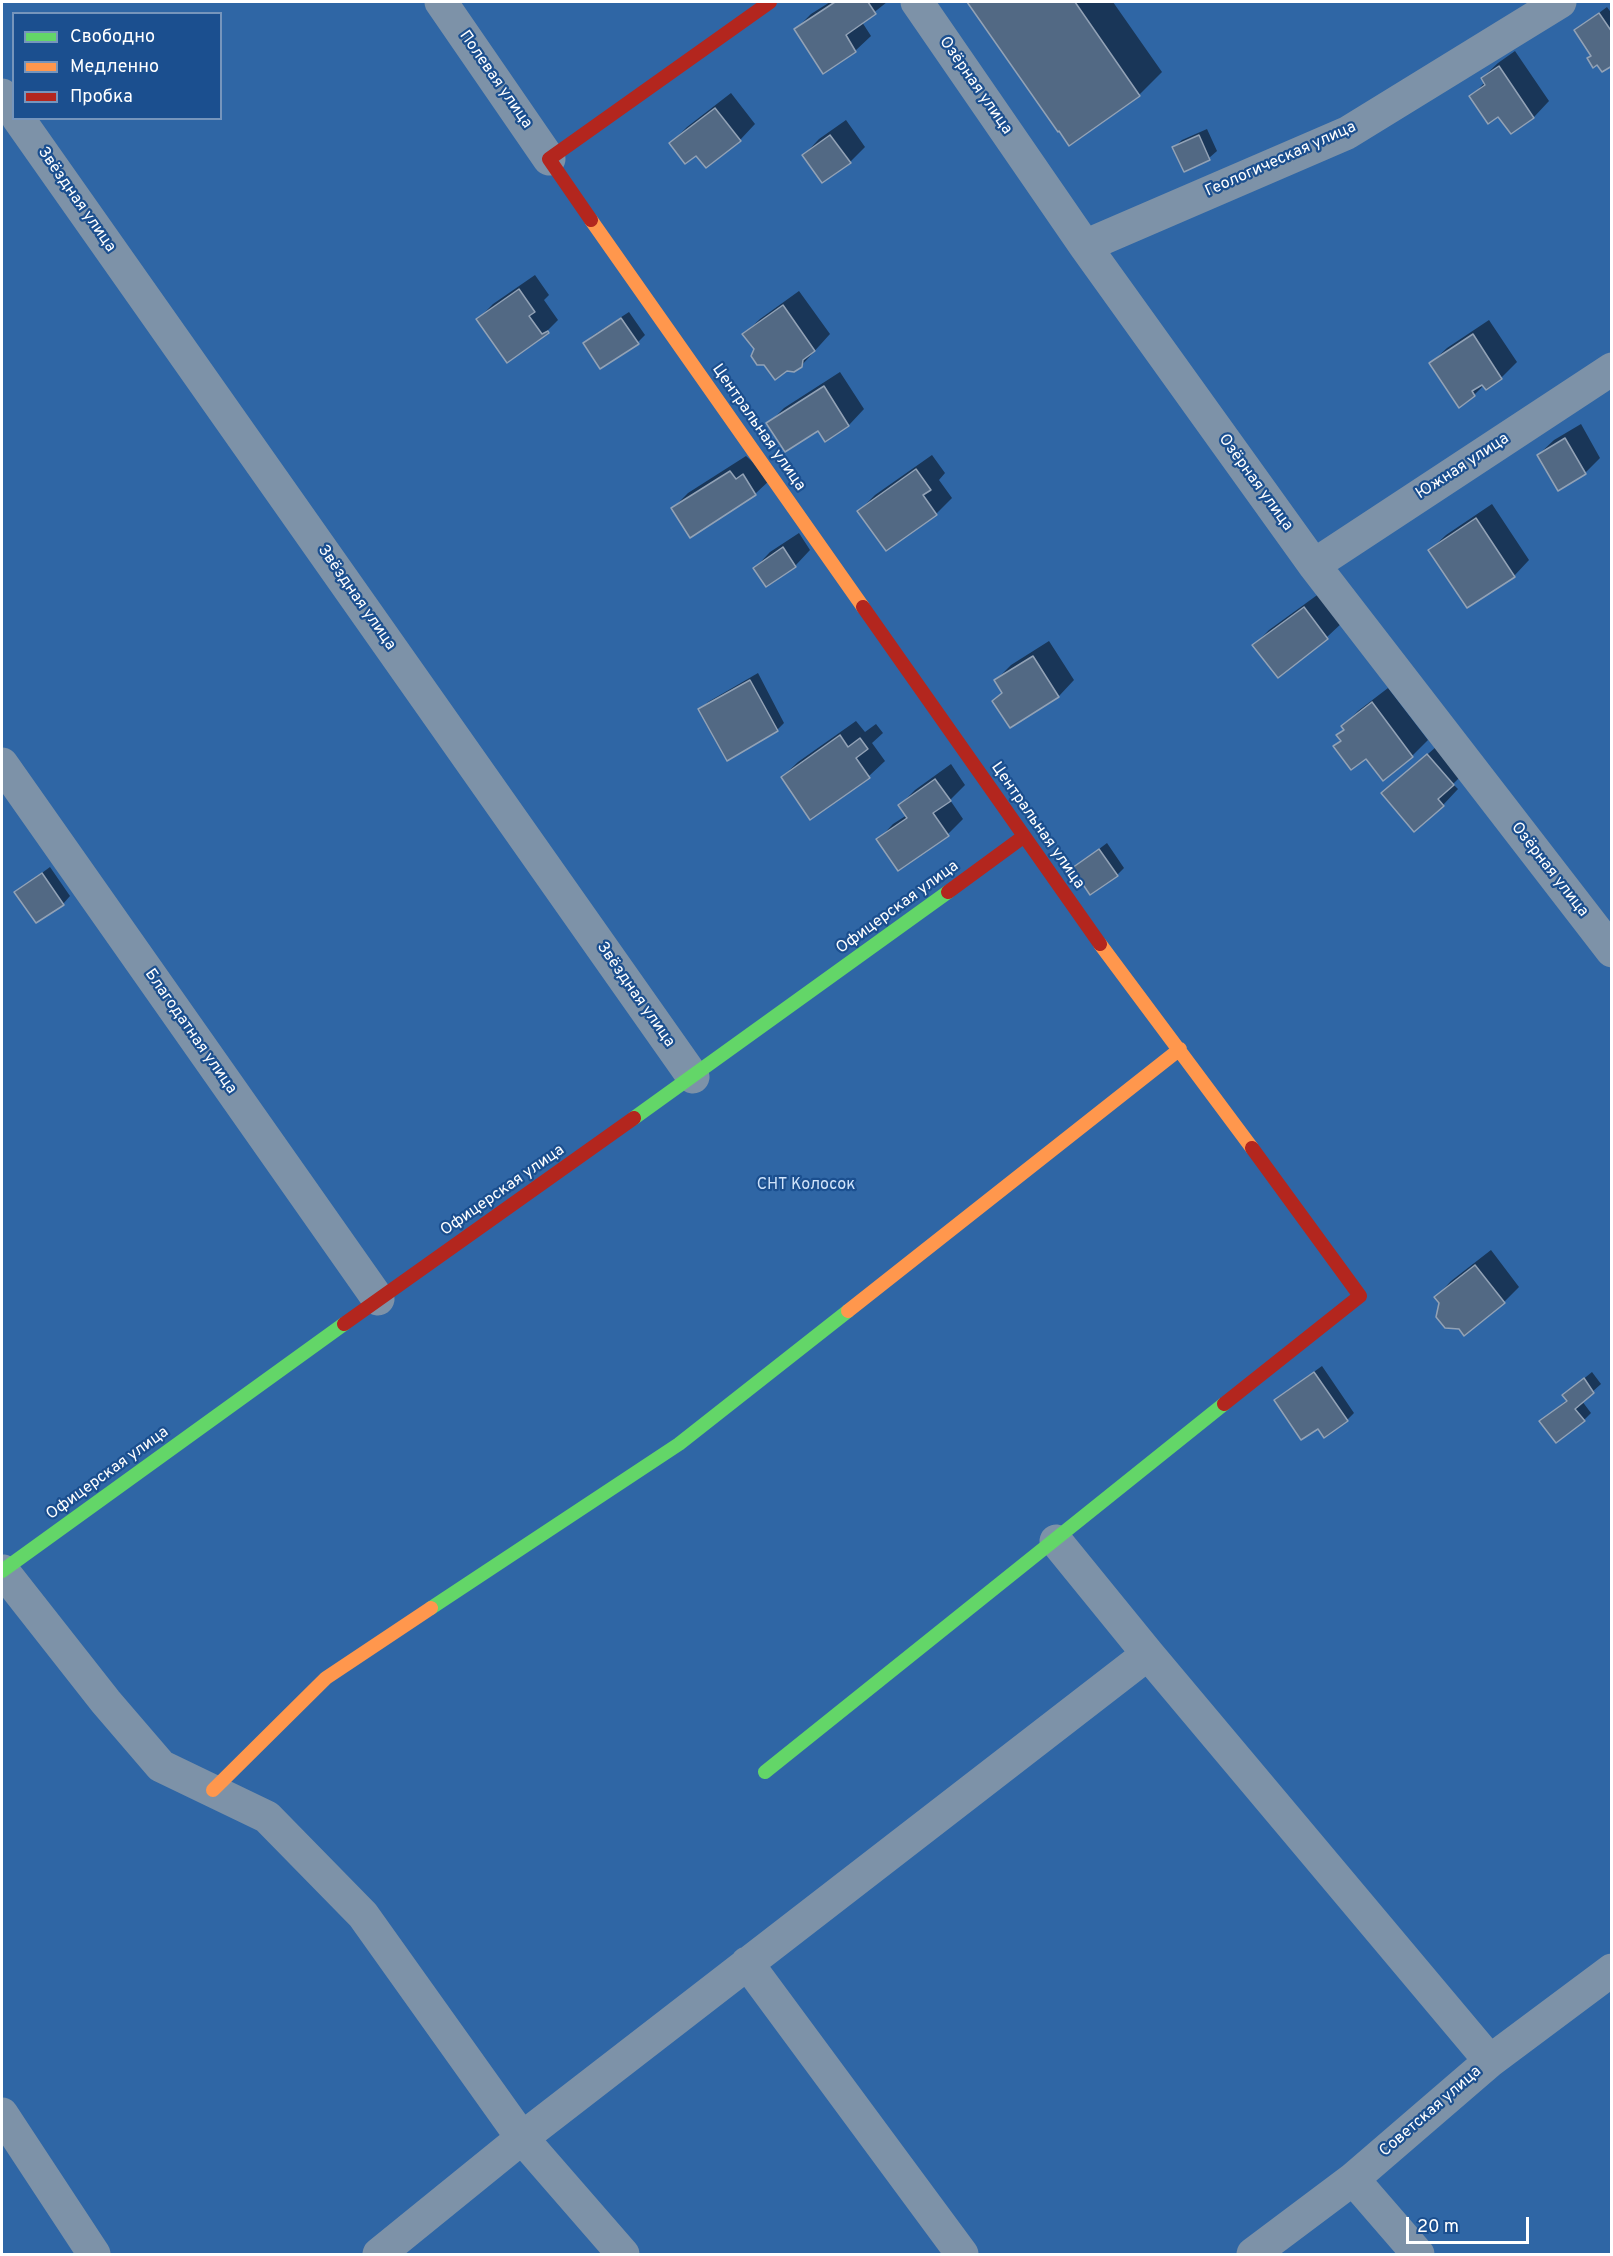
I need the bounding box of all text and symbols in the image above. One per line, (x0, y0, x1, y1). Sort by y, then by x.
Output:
legend (12, 12, 222, 120)
text: Свободно (70, 26, 155, 49)
street label: Полевая улица (454, 27, 536, 133)
street label: Озёрная улица (934, 33, 1016, 139)
text: Медленно (70, 56, 159, 79)
text: Пробка (70, 86, 133, 109)
street label: Геологическая улица (1203, 118, 1359, 202)
street label: Звёздная улица (33, 144, 119, 256)
street label: Центральная улица (707, 361, 809, 495)
street label: Южная улица (1413, 430, 1513, 504)
street label: Озёрная улица (1213, 431, 1297, 535)
street label: Звёздная улица (313, 542, 399, 654)
street label: Центральная улица (986, 759, 1088, 893)
street label: Озёрная улица (1506, 819, 1592, 921)
street label: Офицерская улица (833, 857, 963, 959)
street label: Звёздная улица (592, 939, 678, 1051)
street label: Благодатная улица (140, 966, 240, 1098)
street label: Офицерская улица (437, 1141, 569, 1241)
park label: СНТ Колосок (757, 1176, 855, 1196)
street label: Офицерская улица (43, 1423, 173, 1525)
street label: Советская улица (1376, 2062, 1486, 2162)
scale bar (1409, 2205, 1532, 2243)
text: 20 m (1417, 2216, 1459, 2239)

